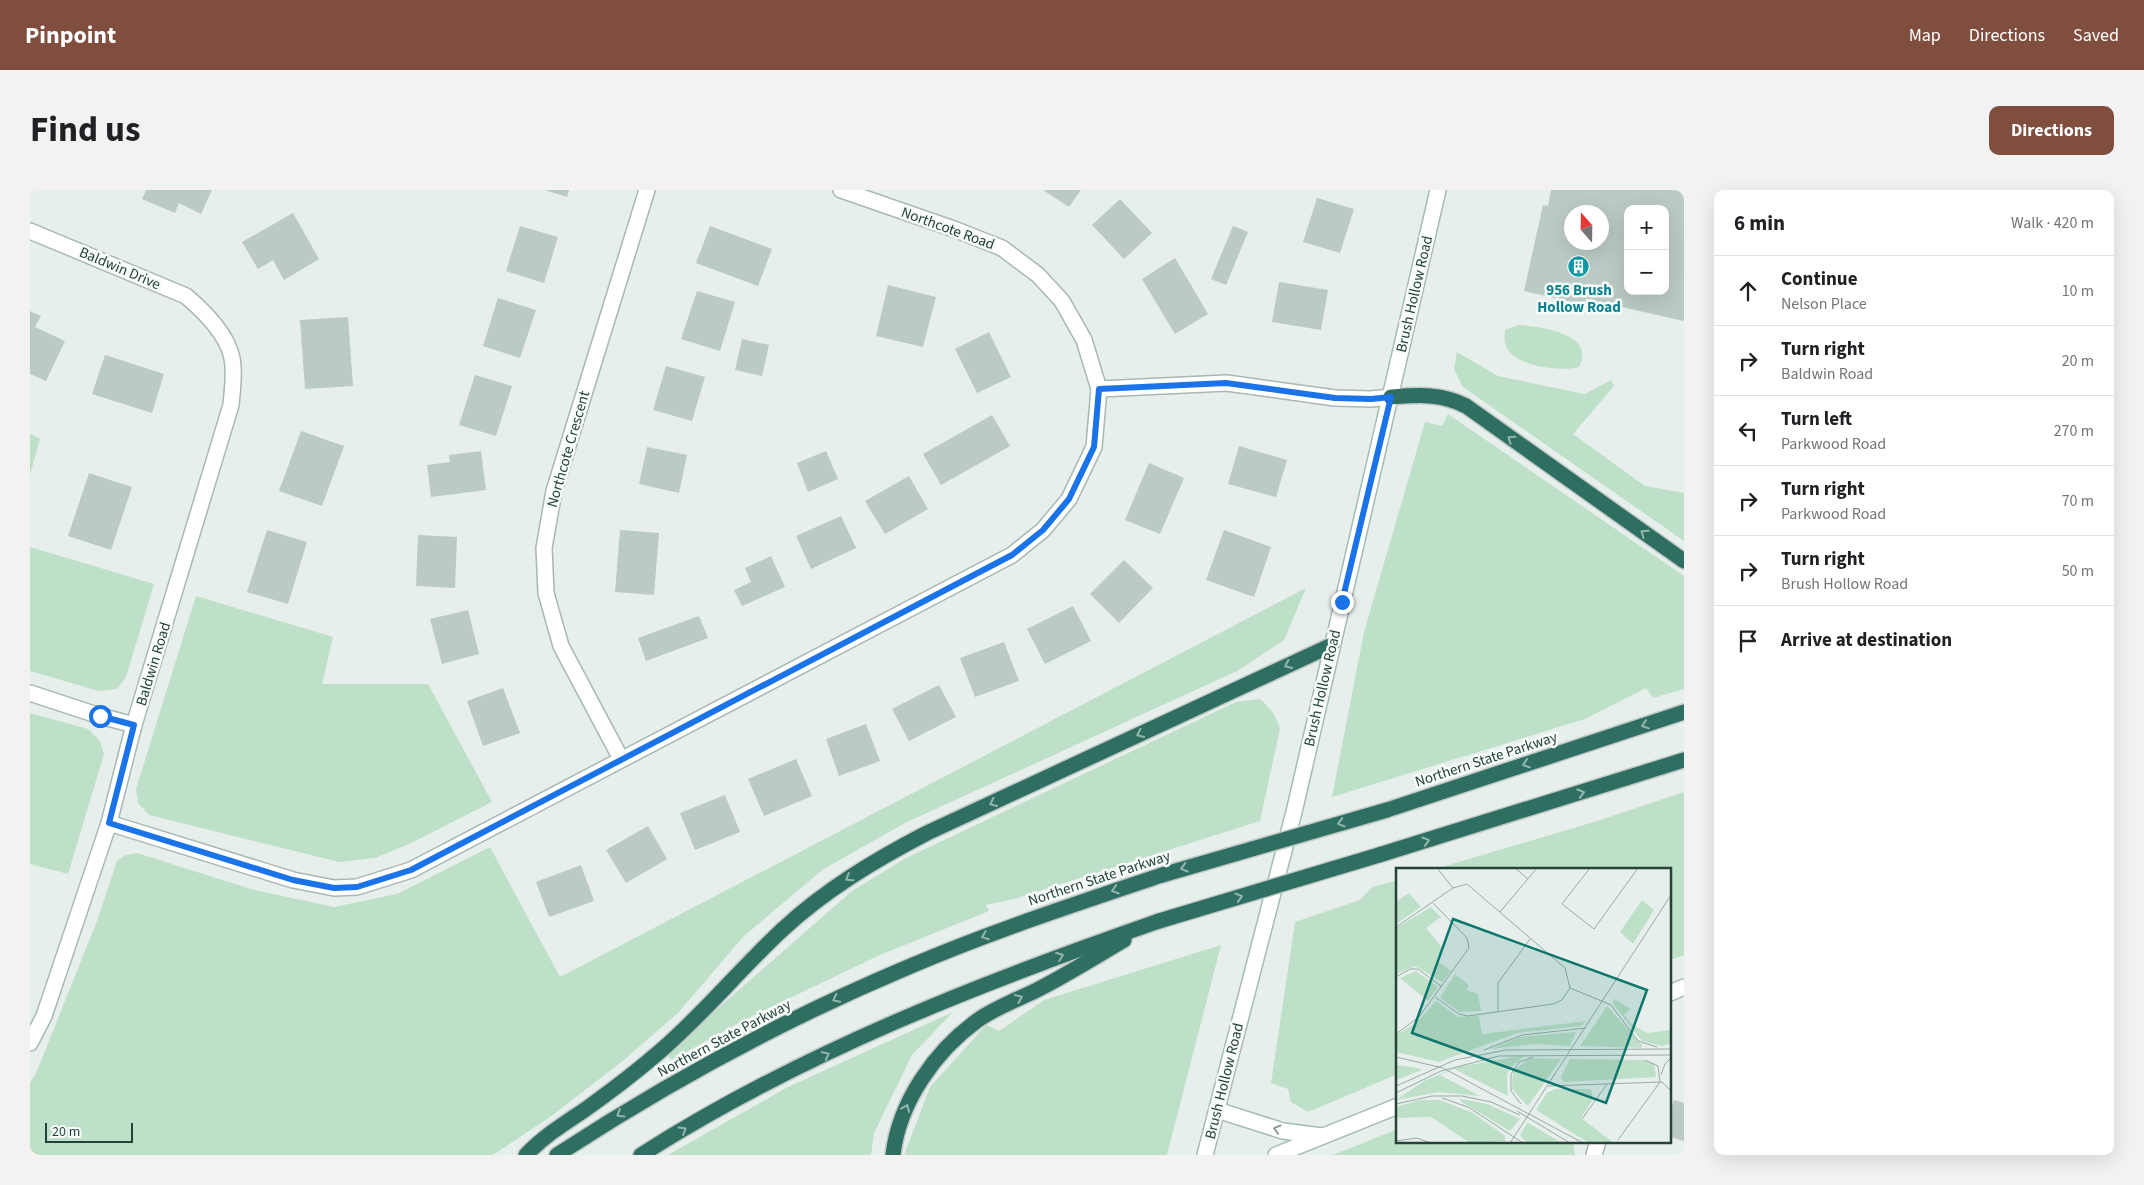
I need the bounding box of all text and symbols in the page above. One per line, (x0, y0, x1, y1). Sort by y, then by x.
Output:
text: Pinpoint (25, 18, 116, 53)
text: Map (1909, 23, 1941, 48)
text: Directions (1969, 23, 2045, 48)
text: Saved (2073, 23, 2119, 48)
text: Find us (30, 105, 140, 155)
button: Directions (1989, 106, 2114, 155)
street label: Northcote Road (898, 202, 998, 255)
north arrow (1564, 205, 1609, 250)
map controls (1624, 205, 1669, 295)
button: + (1624, 205, 1669, 250)
text: 6 min (1734, 208, 1785, 238)
text: Walk · 420 m (2011, 212, 2094, 234)
street label: Brush Hollow Road (1391, 234, 1438, 355)
street label: Baldwin Drive (76, 242, 164, 295)
button: − (1624, 250, 1669, 295)
building icon: 956 Brush Hollow Road (1567, 255, 1591, 279)
text: Continue (1781, 266, 1858, 293)
icon: ahead (1734, 277, 1762, 305)
place label: 956 Brush Hollow Road (1537, 280, 1621, 318)
text: 10 m (2062, 280, 2094, 302)
text: Nelson Place (1781, 293, 1867, 315)
text: Turn right (1781, 336, 1865, 363)
icon: right (1734, 347, 1762, 375)
text: 20 m (2062, 350, 2094, 372)
text: Baldwin Road (1781, 363, 1873, 385)
street label: Northcote Crescent (542, 388, 595, 510)
text: Turn left (1781, 406, 1852, 433)
icon: left (1734, 417, 1762, 445)
text: 270 m (2054, 420, 2094, 442)
text: Parkwood Road (1781, 433, 1886, 455)
one-way arrow (1508, 436, 1517, 445)
text: Turn right (1781, 476, 1865, 503)
icon: right (1734, 487, 1762, 515)
text: 70 m (2062, 490, 2094, 512)
text: Parkwood Road (1781, 503, 1886, 525)
one-way arrow (1640, 530, 1650, 539)
text: Turn right (1781, 546, 1865, 573)
icon: right (1734, 557, 1762, 585)
text: 50 m (2062, 560, 2094, 582)
text: Brush Hollow Road (1781, 573, 1908, 595)
route end (1331, 591, 1354, 614)
street label: Baldwin Road (131, 620, 176, 709)
icon: arrive (1734, 627, 1762, 655)
text: Arrive at destination (1781, 627, 1952, 654)
street label: Brush Hollow Road (1299, 628, 1346, 749)
one-way arrow (1284, 659, 1293, 670)
route start (89, 705, 112, 728)
one-way arrow (1641, 719, 1650, 729)
street label: Northern State Parkway (1412, 727, 1560, 792)
one-way arrow (1136, 728, 1145, 738)
one-way arrow (1523, 758, 1531, 768)
one-way arrow (1577, 788, 1585, 798)
one-way arrow (989, 796, 998, 807)
one-way arrow (1337, 818, 1345, 828)
one-way arrow (1421, 836, 1430, 846)
street label: Northern State Parkway (1025, 846, 1173, 911)
one-way arrow (1181, 863, 1189, 873)
inset map (1396, 868, 1672, 1142)
one-way arrow (845, 871, 854, 881)
one-way arrow (1112, 885, 1120, 895)
one-way arrow (1235, 892, 1243, 902)
one-way arrow (981, 930, 990, 940)
one-way arrow (1056, 952, 1064, 962)
one-way arrow (832, 993, 841, 1003)
one-way arrow (1014, 993, 1023, 1004)
street label: Northern State Parkway (654, 994, 795, 1083)
street label: Brush Hollow Road (1200, 1021, 1249, 1142)
one-way arrow (821, 1051, 830, 1061)
one-way arrow (900, 1104, 911, 1113)
one-way arrow (617, 1108, 626, 1118)
scale bar (45, 1120, 132, 1143)
text: 20 m (52, 1122, 80, 1142)
one-way arrow (1274, 1125, 1282, 1135)
one-way arrow (677, 1126, 686, 1136)

